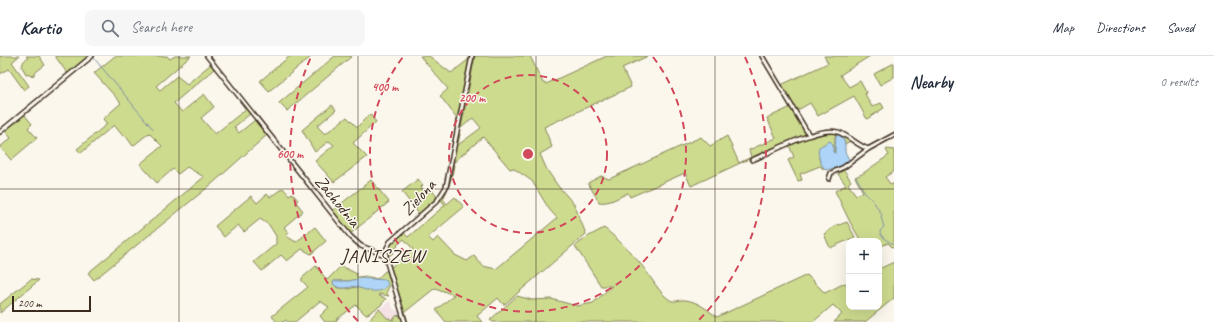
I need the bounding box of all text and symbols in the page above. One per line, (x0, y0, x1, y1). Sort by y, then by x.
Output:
search box (85, 10, 365, 46)
text: Kartio (20, 16, 61, 40)
icon: search (99, 17, 121, 39)
text: Search here (131, 18, 192, 37)
text: Map (1053, 19, 1074, 36)
text: Directions (1096, 19, 1145, 36)
text: Saved (1167, 19, 1194, 36)
text: Nearby (910, 72, 953, 93)
text: 0 results (1160, 74, 1198, 90)
text: 400 m (372, 79, 399, 95)
text: 200 m (459, 90, 486, 106)
text: 600 m (277, 146, 304, 162)
centre of rings (521, 147, 535, 161)
street label: Zachodnia (310, 171, 366, 233)
street label: Zielona (397, 174, 441, 220)
map controls (846, 238, 882, 310)
button: + (846, 238, 882, 274)
district label: JANISZEW (340, 244, 427, 268)
button: − (846, 274, 882, 310)
scale bar (12, 294, 91, 313)
text: 200 m (18, 296, 42, 310)

